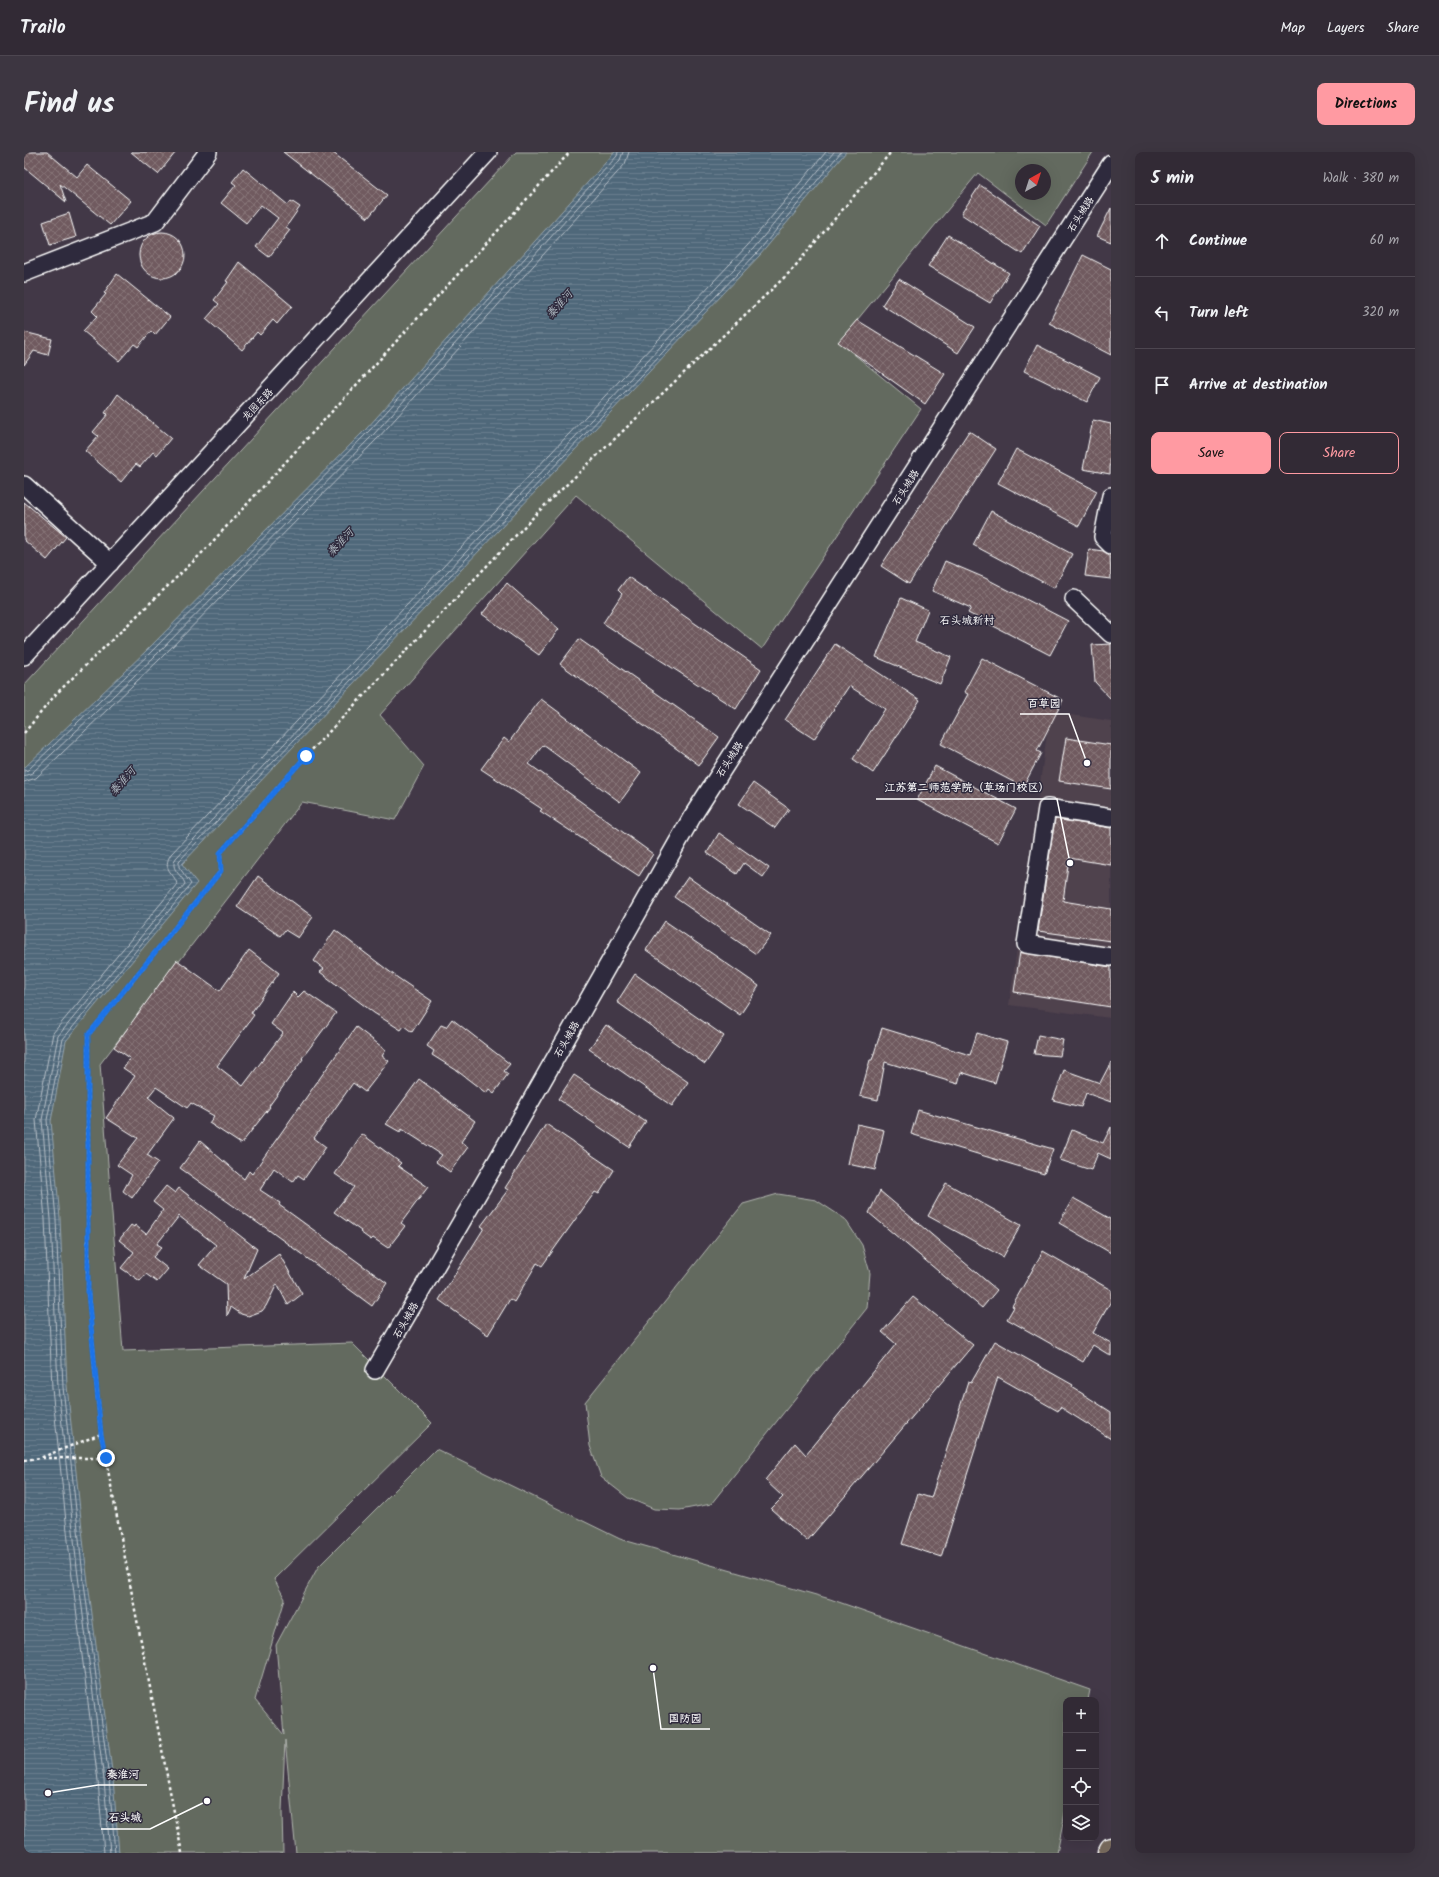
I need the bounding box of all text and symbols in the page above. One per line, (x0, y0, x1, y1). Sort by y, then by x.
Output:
text: Trailo (20, 13, 66, 43)
text: Map (1281, 17, 1305, 39)
text: Layers (1327, 17, 1365, 39)
text: Share (1387, 17, 1419, 39)
text: Find us (24, 82, 115, 127)
button: Directions (1317, 83, 1415, 125)
north arrow (1015, 164, 1051, 200)
text: 5 min (1151, 165, 1194, 192)
text: Walk · 380 m (1323, 168, 1399, 189)
street label: 石头城路 (1063, 193, 1098, 236)
text: Continue (1189, 229, 1247, 253)
icon: ahead (1151, 230, 1173, 252)
text: 60 m (1370, 230, 1399, 251)
water label: 秦淮河 (542, 285, 579, 323)
text: Turn left (1189, 301, 1249, 325)
icon: left (1151, 302, 1173, 324)
text: 320 m (1362, 302, 1399, 323)
text: Arrive at destination (1189, 373, 1328, 397)
icon: arrive (1151, 374, 1173, 396)
street label: 龙园东路 (238, 385, 277, 425)
button: Save (1151, 432, 1271, 474)
button: Share (1279, 432, 1399, 474)
street label: 石头城路 (888, 466, 923, 509)
water label: 秦淮河 (323, 523, 360, 561)
district label: 石头城新村 (940, 612, 995, 630)
callout: 百草园 (1020, 691, 1069, 714)
text: 百草园 (1028, 695, 1061, 713)
street label: 石头城路 (712, 738, 747, 781)
route start (297, 747, 315, 765)
water label: 秦淮河 (105, 762, 142, 800)
callout: 江苏第二师范学院（草场门校区） (876, 776, 1057, 799)
text: 江苏第二师范学院（草场门校区） (885, 779, 1050, 797)
street label: 石头城路 (550, 1018, 584, 1061)
street label: 石头城路 (389, 1299, 423, 1342)
route end (97, 1449, 115, 1467)
map controls (1063, 1697, 1099, 1841)
button: + (1063, 1697, 1099, 1733)
callout: 国防园 (661, 1706, 710, 1729)
text: 国防园 (669, 1710, 702, 1728)
button: − (1063, 1733, 1099, 1769)
callout: 秦淮河 (98, 1762, 147, 1785)
text: 秦淮河 (107, 1766, 140, 1784)
button: locate (1063, 1769, 1099, 1805)
button: layers (1063, 1805, 1099, 1841)
callout: 石头城 (101, 1806, 150, 1829)
text: 石头城 (109, 1809, 142, 1827)

